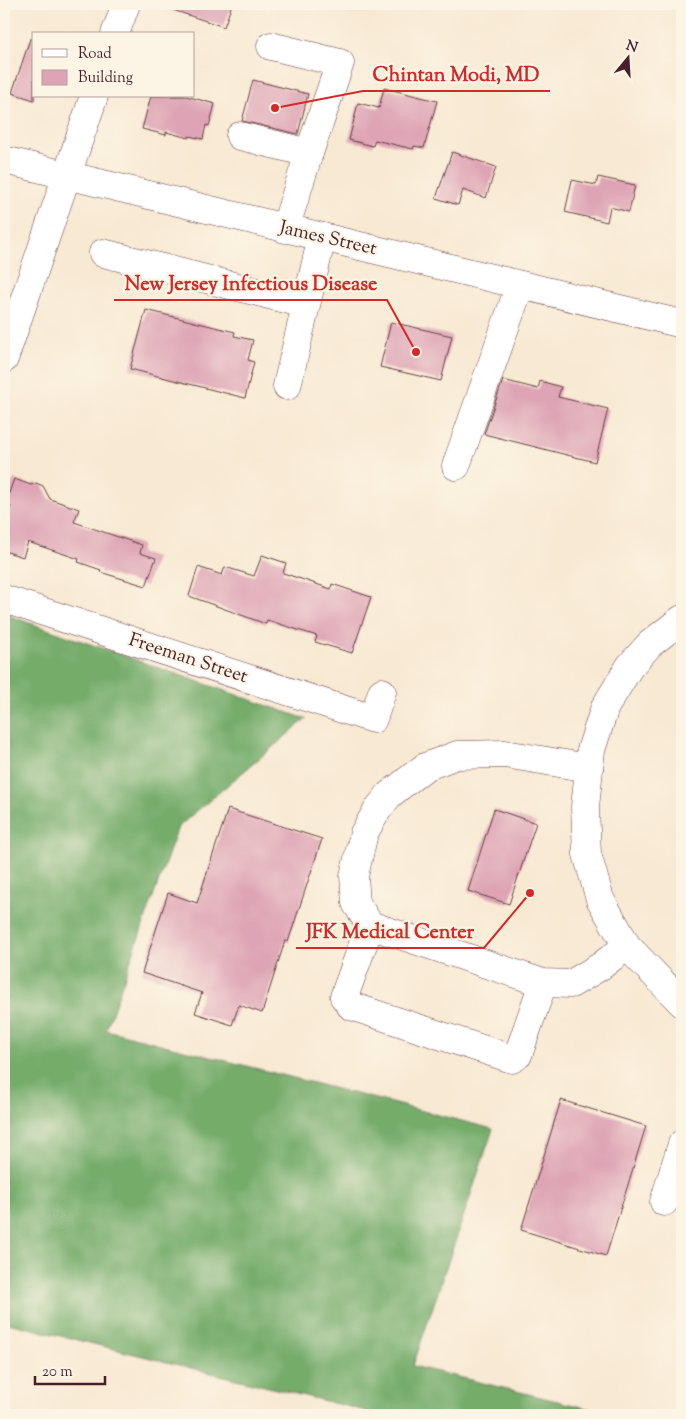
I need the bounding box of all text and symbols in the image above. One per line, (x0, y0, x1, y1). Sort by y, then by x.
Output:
legend (32, 32, 195, 98)
north arrow (604, 32, 654, 82)
text: N (623, 36, 640, 59)
text: Road (78, 44, 112, 65)
callout: Chintan Modi, MD (363, 56, 550, 91)
text: Chintan Modi, MD (373, 62, 540, 91)
text: Building (78, 68, 133, 89)
street label: James Street (276, 214, 380, 263)
callout: New Jersey Infectious Disease (114, 265, 387, 300)
text: New Jersey Infectious Disease (125, 271, 377, 300)
street label: Freeman Street (125, 627, 252, 691)
callout: JFK Medical Center (296, 913, 484, 948)
text: JFK Medical Center (304, 919, 475, 948)
scale bar (35, 1354, 105, 1386)
text: 20 m (42, 1362, 73, 1383)

